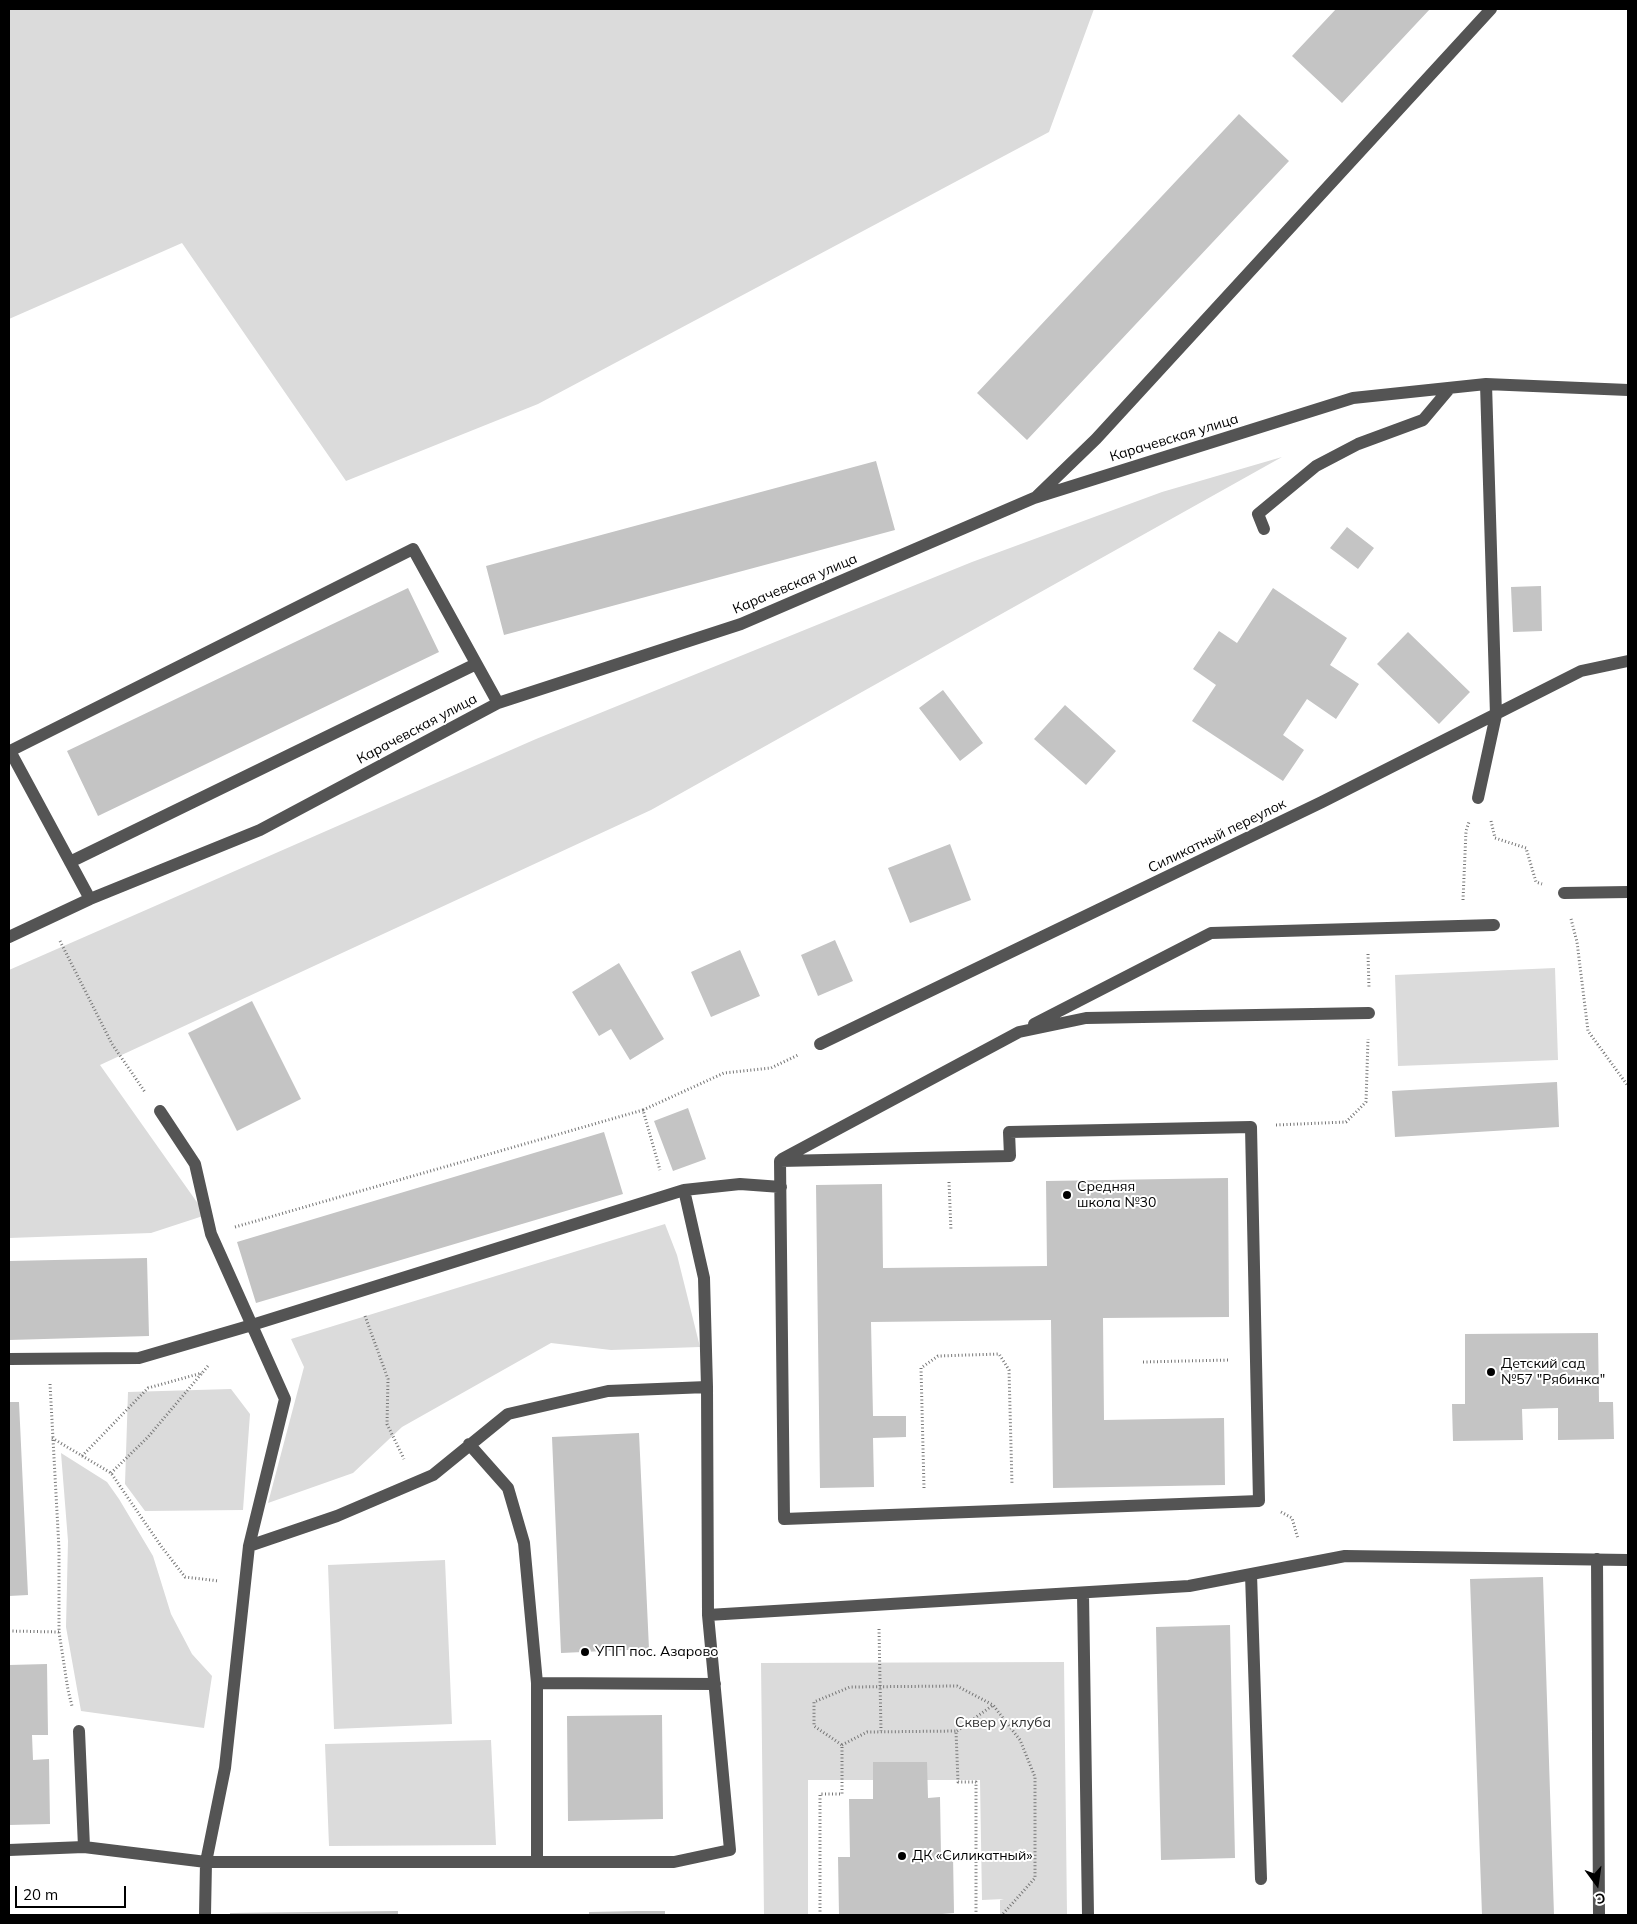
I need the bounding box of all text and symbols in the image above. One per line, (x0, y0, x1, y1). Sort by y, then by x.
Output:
street label: Карачевская улица (1108, 410, 1240, 466)
street label: Карачевская улица (730, 550, 860, 618)
street label: Карачевская улица (354, 690, 480, 768)
street label: Силикатный переулок (1145, 795, 1289, 877)
place label: Средняя школа №30 (1077, 1179, 1156, 1212)
marker: Средняя школа №30 (1061, 1189, 1073, 1201)
place label: Детский сад №57 "Рябинка" (1501, 1356, 1605, 1388)
marker: Детский сад №57 "Рябинка" (1485, 1366, 1497, 1378)
place label: УПП пос. Азарово (595, 1644, 718, 1660)
marker: УПП пос. Азарово (579, 1646, 591, 1658)
park label: Сквер у клуба (955, 1715, 1051, 1731)
place label: ДК «Силикатный» (912, 1848, 1033, 1864)
marker: ДК «Силикатный» (896, 1850, 908, 1862)
north arrow (1572, 1859, 1622, 1909)
scale bar (18, 1876, 129, 1908)
text: 20 m (23, 1885, 58, 1904)
text: С (1594, 1889, 1607, 1908)

